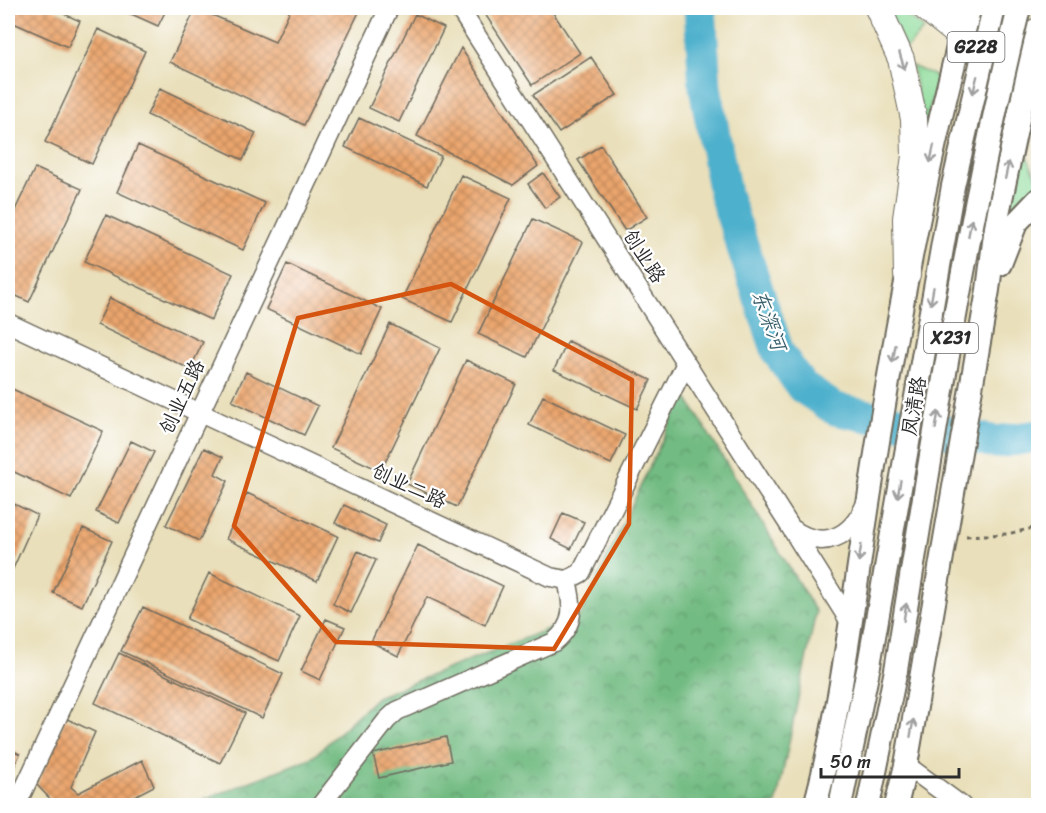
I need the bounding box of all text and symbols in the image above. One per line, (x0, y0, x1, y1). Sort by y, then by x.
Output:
road number: G228 (948, 32, 1004, 62)
one-way arrow (897, 51, 908, 70)
one-way arrow (969, 75, 981, 94)
one-way arrow (926, 144, 938, 163)
one-way arrow (1002, 161, 1013, 180)
one-way arrow (965, 219, 976, 238)
street label: 创业路 (613, 221, 676, 292)
water label: 东深河 (740, 284, 799, 359)
one-way arrow (927, 286, 938, 306)
road number: X231 (924, 323, 978, 353)
one-way arrow (888, 343, 899, 363)
street label: 创业五路 (149, 352, 215, 441)
street label: 凤清路 (892, 372, 937, 439)
one-way arrow (932, 411, 943, 430)
street label: 创业二路 (365, 453, 454, 519)
one-way arrow (894, 478, 905, 498)
one-way arrow (855, 543, 866, 563)
one-way arrow (900, 603, 911, 623)
one-way arrow (907, 718, 918, 738)
scale bar (821, 741, 959, 779)
text: 50 m (830, 746, 871, 778)

